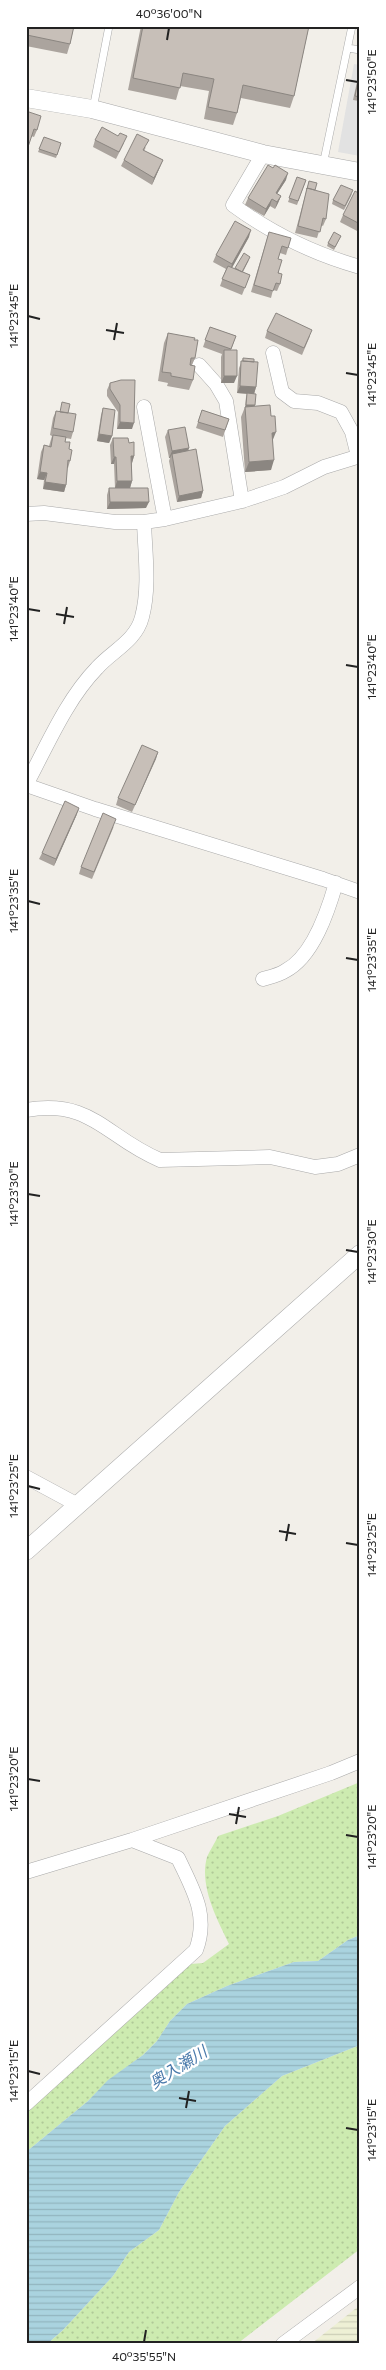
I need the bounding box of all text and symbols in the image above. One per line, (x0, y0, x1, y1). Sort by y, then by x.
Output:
text: 40°36'00"N (136, 6, 202, 20)
text: 141°23'50"E (364, 49, 378, 115)
text: 141°23'45"E (6, 284, 20, 348)
text: 141°23'45"E (364, 343, 378, 407)
text: 141°23'40"E (6, 576, 20, 642)
text: 141°23'40"E (364, 634, 378, 700)
text: 141°23'35"E (6, 869, 20, 933)
text: 141°23'35"E (364, 928, 378, 992)
text: 141°23'30"E (6, 1161, 20, 1227)
text: 141°23'30"E (364, 1219, 378, 1285)
text: 141°23'25"E (6, 1454, 20, 1518)
text: 141°23'25"E (364, 1513, 378, 1577)
text: 141°23'20"E (6, 1747, 20, 1811)
text: 141°23'20"E (364, 1805, 378, 1869)
text: 141°23'15"E (6, 2040, 20, 2102)
water label: 奥入瀬川 (146, 2041, 212, 2092)
text: 141°23'15"E (364, 2099, 378, 2161)
text: 40°35'55"N (112, 2349, 176, 2363)

